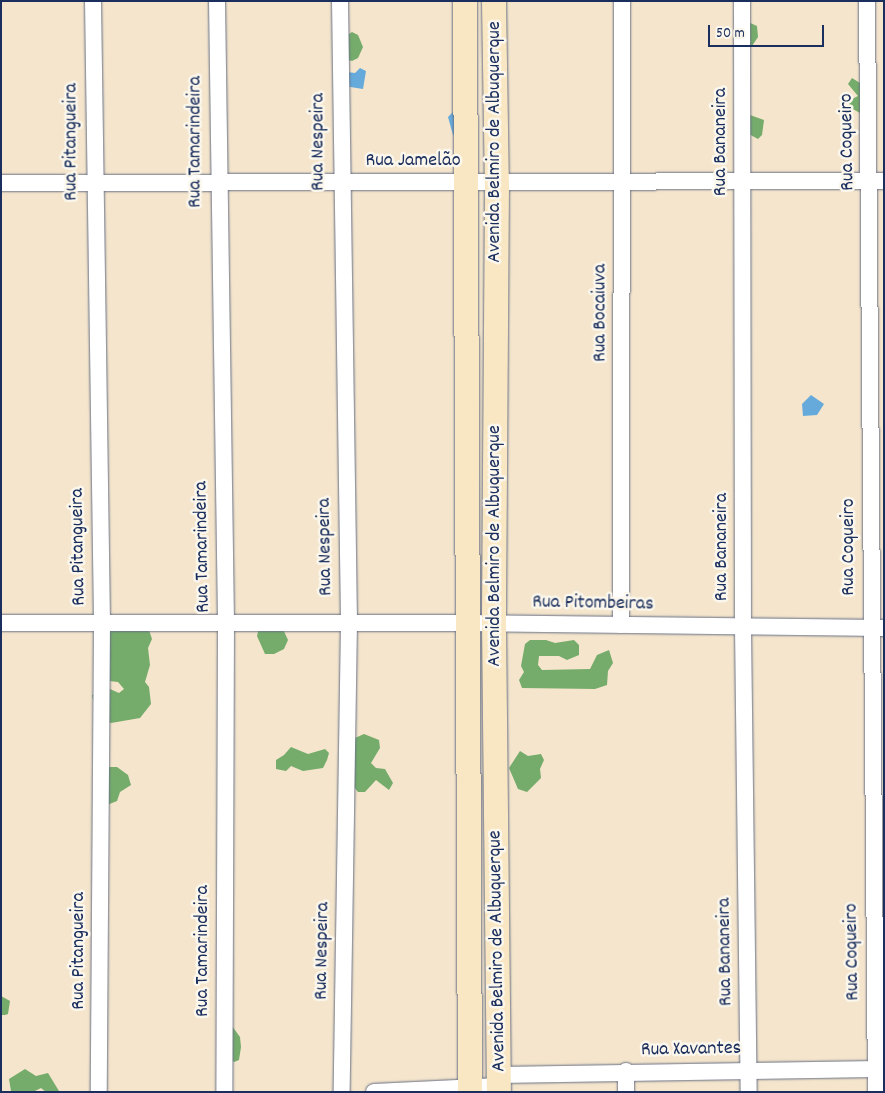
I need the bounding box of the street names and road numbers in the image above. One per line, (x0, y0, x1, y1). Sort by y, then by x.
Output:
street label: Avenida Belmiro de Albuquerque (483, 21, 507, 263)
street label: Rua Tamarindeira (184, 76, 208, 208)
street label: Rua Pitangueira (60, 83, 84, 201)
street label: Rua Bananeira (709, 88, 733, 196)
street label: Rua Nespeira (307, 93, 331, 191)
street label: Rua Coqueiro (835, 93, 861, 191)
street label: Rua Jamelão (365, 149, 461, 173)
street label: Rua Bocaiuva (589, 264, 613, 362)
street label: Avenida Belmiro de Albuquerque (483, 425, 507, 667)
street label: Rua Tamarindeira (190, 481, 216, 613)
street label: Rua Pitangueira (66, 488, 92, 606)
street label: Rua Bananeira (710, 493, 734, 601)
street label: Rua Nespeira (313, 498, 339, 596)
street label: Rua Coqueiro (837, 498, 861, 596)
street label: Rua Pitombeiras (532, 591, 654, 617)
street label: Avenida Belmiro de Albuquerque (484, 830, 512, 1072)
street label: Rua Tamarindeira (191, 885, 215, 1017)
street label: Rua Pitangueira (67, 892, 91, 1010)
street label: Rua Bananeira (713, 898, 739, 1006)
street label: Rua Nespeira (310, 902, 336, 1000)
street label: Rua Coqueiro (840, 903, 866, 1001)
street label: Rua Xavantes (641, 1037, 741, 1063)

